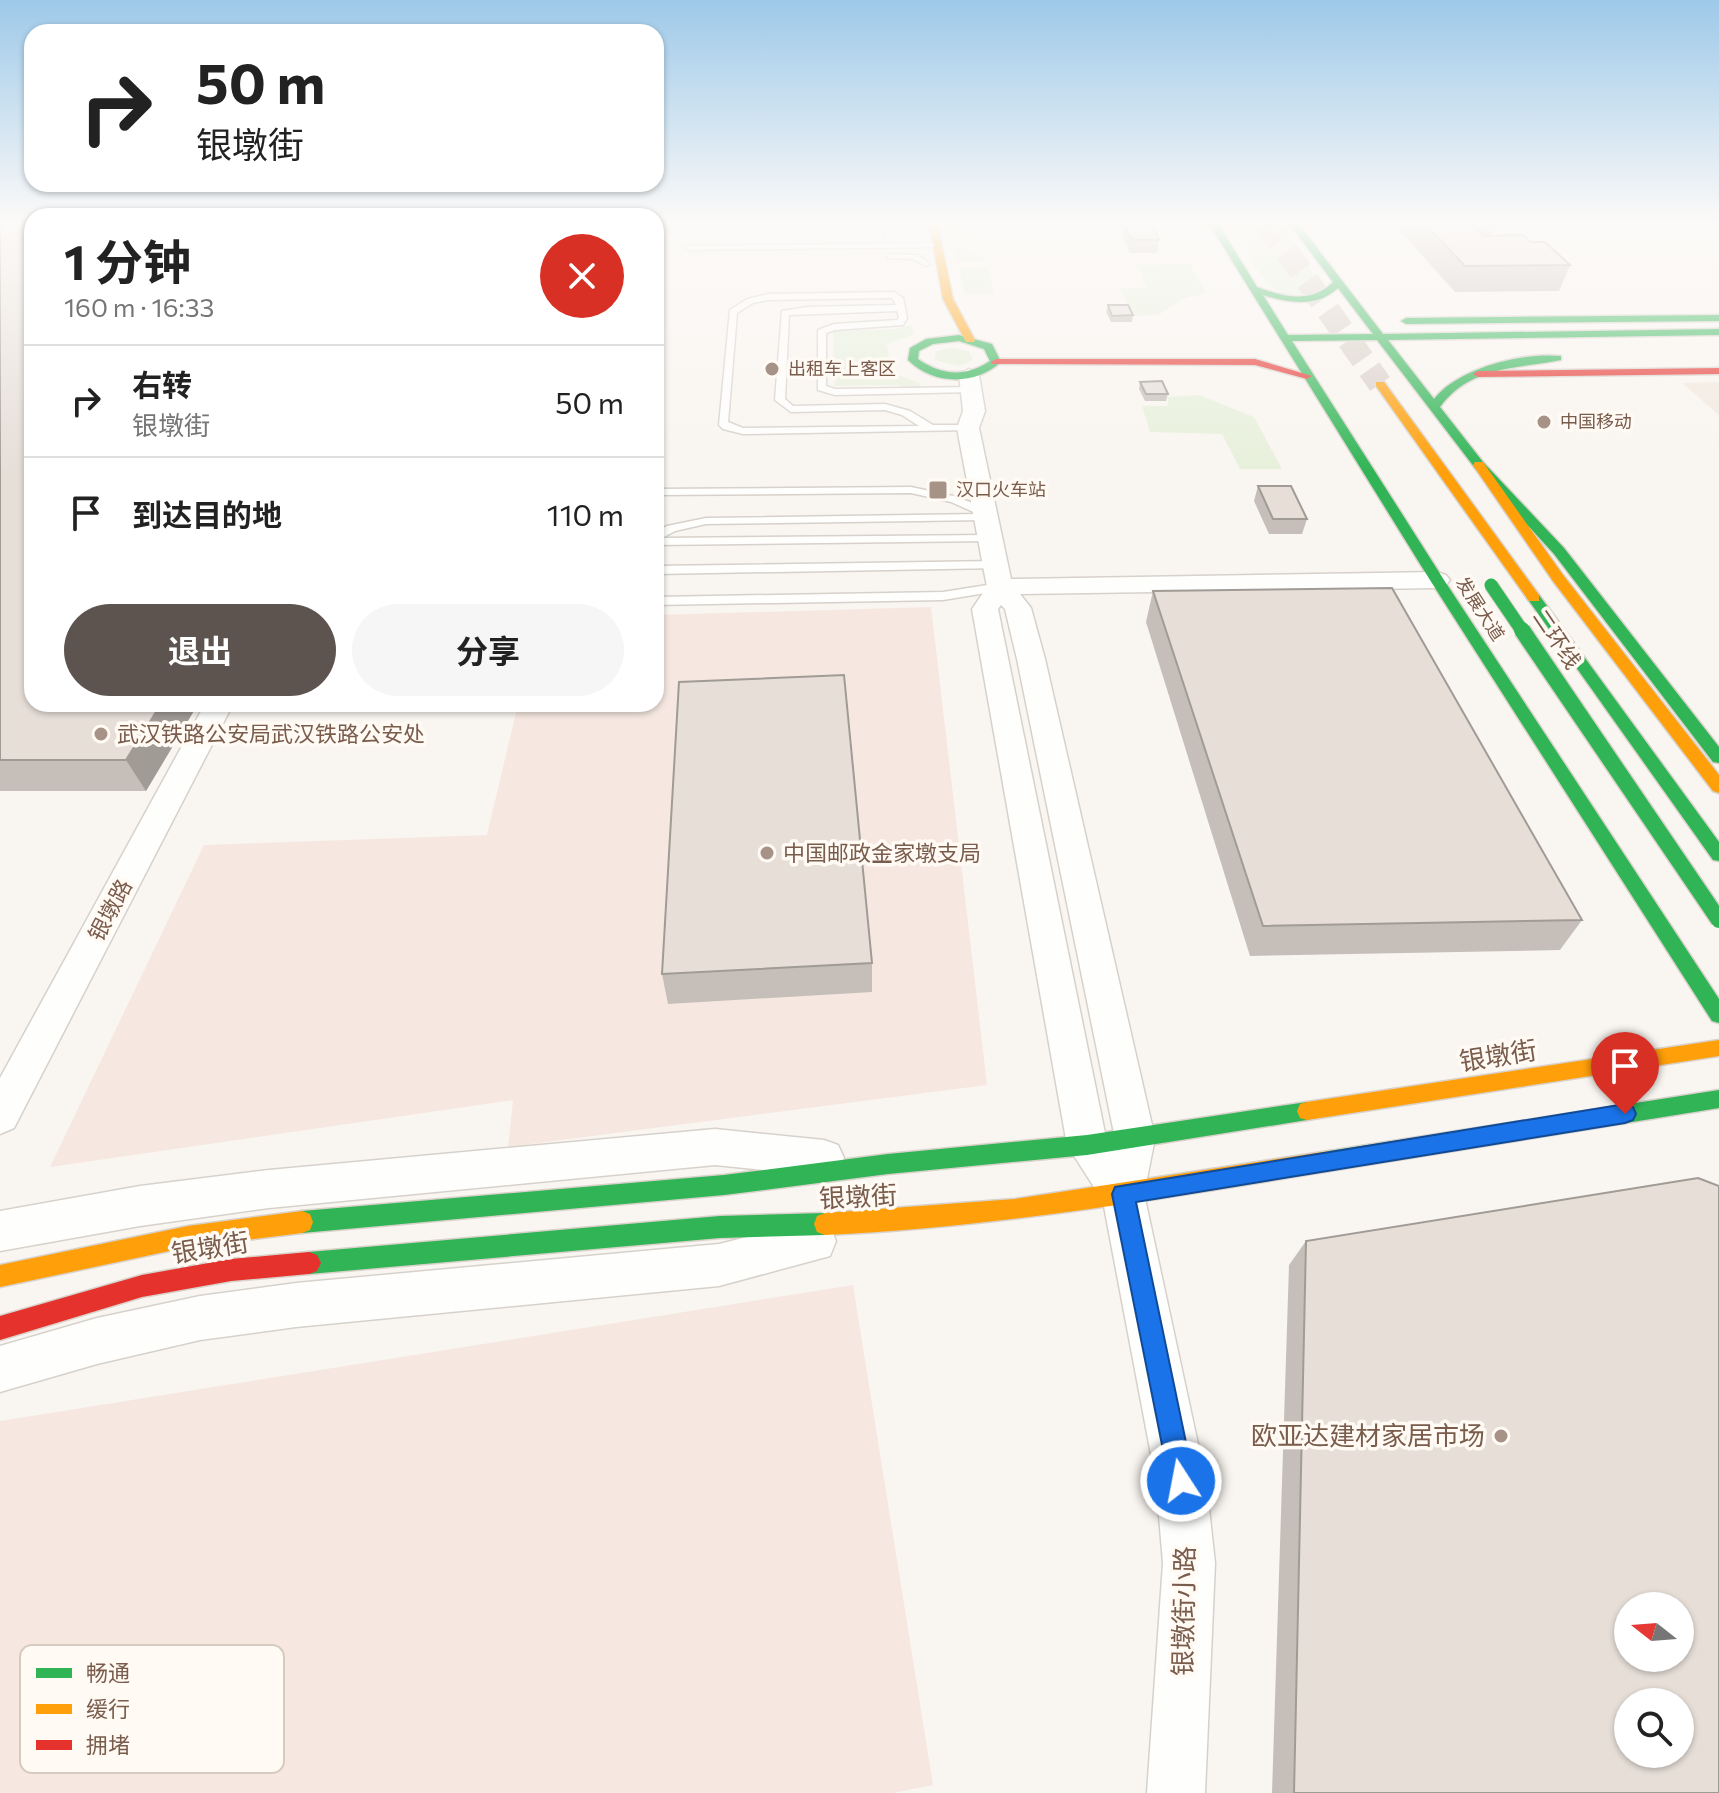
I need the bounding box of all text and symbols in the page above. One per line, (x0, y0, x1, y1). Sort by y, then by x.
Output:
text: 50 m (196, 47, 325, 116)
icon: right (64, 56, 168, 160)
text: 银墩街 (196, 121, 304, 165)
text: 1 分钟 (64, 231, 191, 290)
button: close (540, 234, 624, 318)
text: 160 m · 16:33 (64, 291, 214, 322)
place label: 出租车上客区 (788, 357, 896, 379)
marker: 出租车上客区 (763, 360, 781, 378)
text: 右转 (132, 365, 192, 402)
icon: right (64, 379, 108, 423)
text: 50 m (555, 383, 624, 420)
text: 银墩街 (132, 409, 210, 440)
place label: 中国移动 (1560, 410, 1632, 432)
marker: 中国移动 (1535, 413, 1553, 431)
place label: 汉口火车站 (956, 478, 1046, 500)
marker: 汉口火车站 (927, 479, 949, 501)
icon: arrive (64, 491, 108, 535)
text: 到达目的地 (132, 495, 282, 532)
text: 110 m (547, 495, 624, 532)
street label: 发展大道 (1452, 572, 1510, 645)
button: 退出 (64, 604, 336, 696)
button: 分享 (352, 604, 624, 696)
street label: 二环线 (1528, 604, 1587, 674)
place label: 武汉铁路公安局武汉铁路公安处 (117, 720, 425, 747)
marker: 武汉铁路公安局武汉铁路公安处 (92, 725, 110, 743)
place label: 中国邮政金家墩支局 (783, 839, 981, 866)
marker: 中国邮政金家墩支局 (758, 844, 776, 862)
street label: 银墩路 (82, 874, 137, 945)
pin (1591, 1032, 1659, 1114)
street label: 银墩街 (1457, 1033, 1539, 1076)
icon: arrive (1603, 1044, 1647, 1088)
street label: 银墩街 (818, 1178, 898, 1213)
street label: 银墩街 (169, 1225, 251, 1268)
place label: 欧亚达建材家居市场 (1251, 1419, 1485, 1450)
marker: 欧亚达建材家居市场 (1492, 1427, 1510, 1445)
position arrow (1139, 1439, 1223, 1523)
street label: 银墩街小路 (1166, 1546, 1199, 1676)
north arrow (1614, 1592, 1694, 1672)
map controls (1614, 1592, 1694, 1768)
legend (20, 1645, 284, 1773)
text: 畅通 (86, 1659, 130, 1686)
button: search (1614, 1688, 1694, 1768)
text: 缓行 (86, 1695, 130, 1722)
text: 拥堵 (86, 1731, 130, 1758)

